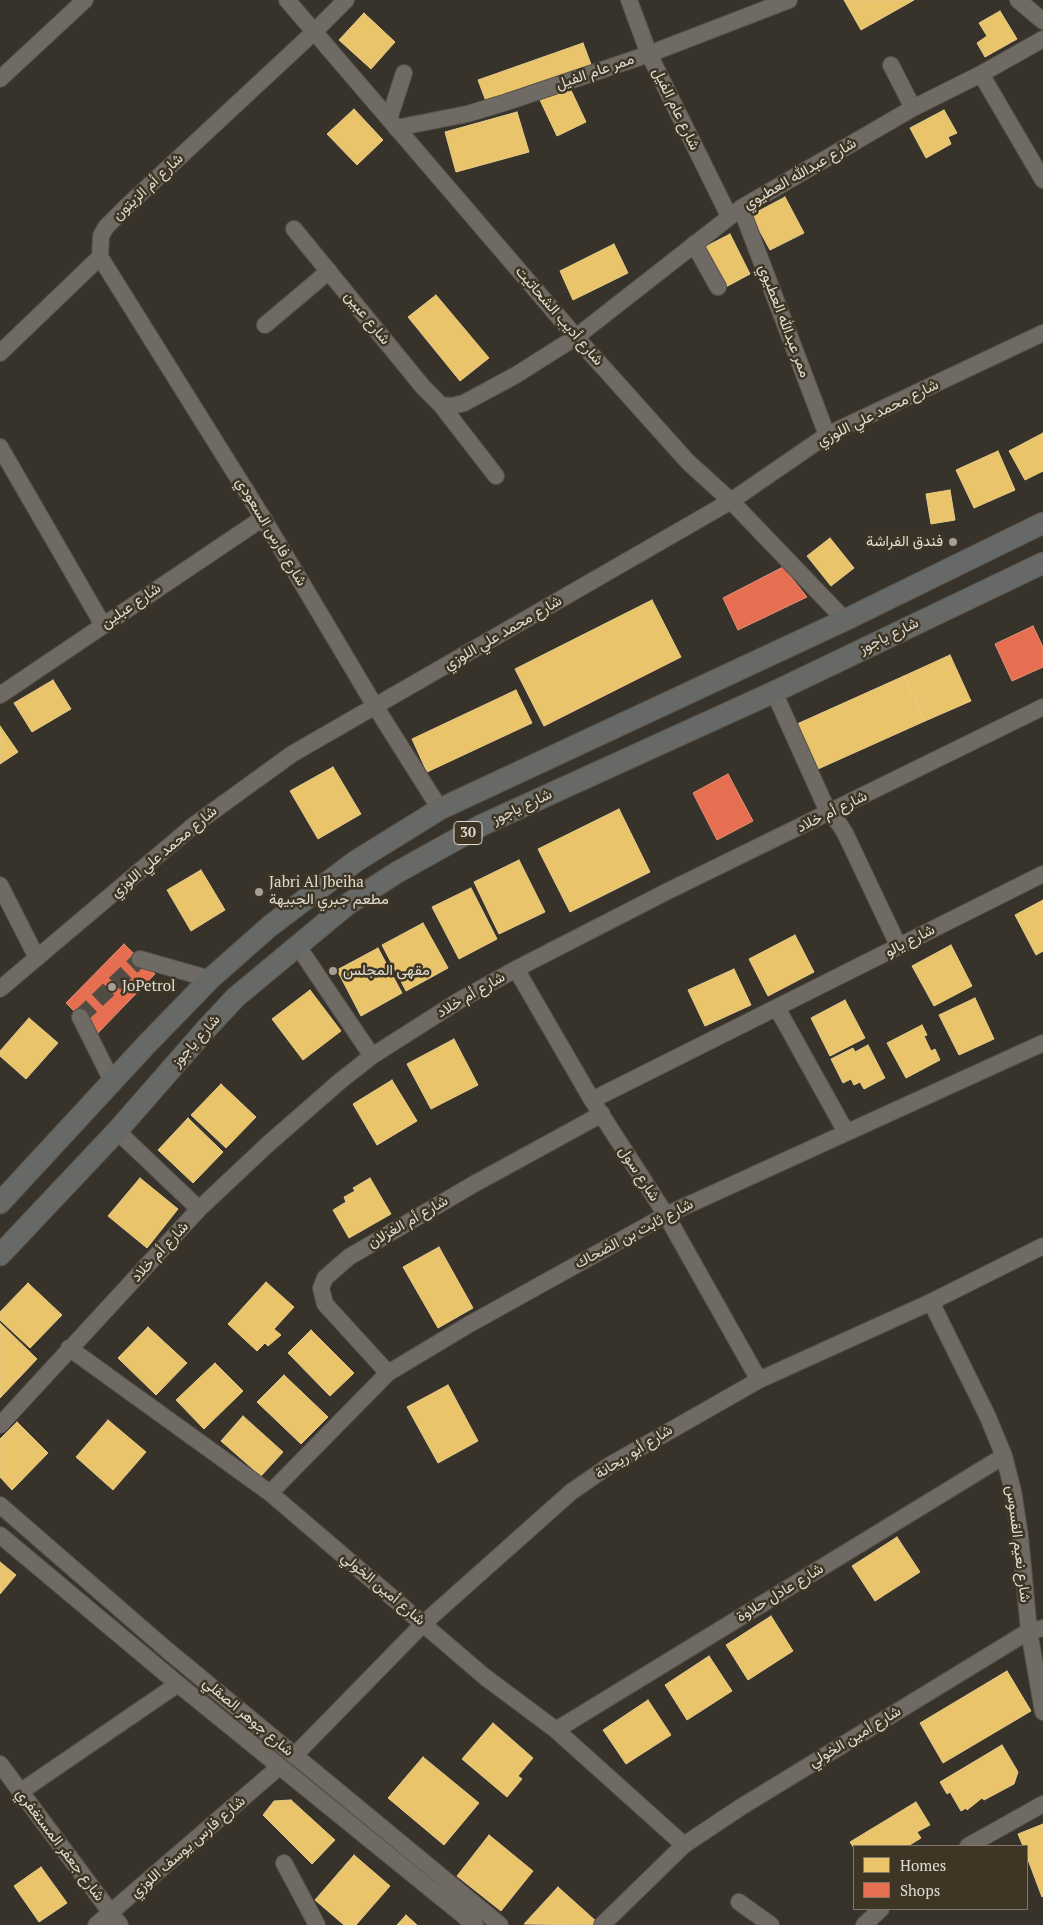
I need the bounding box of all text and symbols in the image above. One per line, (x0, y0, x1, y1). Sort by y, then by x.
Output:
street label: ممر عام الفيل (553, 50, 637, 94)
street label: شارع عام الفيل (648, 65, 704, 153)
street label: شارع عبدالله العطيوي (740, 134, 860, 214)
street label: شارع أم الزيتون (109, 150, 187, 224)
street label: ممر عبدالله العطيوي (754, 262, 814, 380)
street label: شارع أديب الشحاتيت (511, 263, 607, 369)
street label: شارع عبين (340, 288, 394, 348)
street label: شارع محمد علي اللوزي (814, 376, 942, 450)
street label: شارع فارس السعودي (232, 474, 310, 590)
place label: فندق الفراشة (866, 533, 943, 551)
marker: فندق الفراشة (947, 536, 959, 548)
street label: شارع عبلين (98, 579, 164, 633)
street label: شارع محمد علي اللوزي (441, 592, 565, 674)
street label: شارع ياجوز (856, 614, 922, 658)
street label: شارع ياجوز (489, 785, 555, 829)
street label: شارع أم خلاد (794, 787, 870, 837)
street label: شارع محمد علي اللوزي (107, 802, 221, 902)
road number: 30 (454, 821, 482, 844)
place label: Jabri Al Jbeiha مطعم جبري الجبيهة (269, 874, 389, 909)
marker: Jabri Al Jbeiha مطعم جبري الجبيهة (253, 886, 265, 898)
street label: شارع يالو (882, 921, 938, 961)
place label: مقهى المجلس (343, 962, 430, 980)
marker: مقهى المجلس (327, 965, 339, 977)
street label: شارع أم خلاد (434, 968, 508, 1022)
place label: JoPetrol (122, 978, 176, 996)
marker: JoPetrol (106, 981, 118, 993)
street label: شارع ياجوز (168, 1011, 224, 1071)
street label: شارع سول (615, 1143, 663, 1205)
street label: شارع أم الغزلان (365, 1192, 451, 1252)
street label: شارع ثابت بن الضحاك (572, 1195, 696, 1273)
street label: شارع أم خلاد (127, 1218, 193, 1286)
street label: شارع أبو ريحانة (592, 1421, 676, 1483)
street label: شارع نعيم القسوس (1002, 1485, 1034, 1603)
street label: شارع أمين الخولي (337, 1549, 429, 1629)
street label: شارع عادل حلاوة (733, 1560, 827, 1626)
street label: شارع جوهر الصقلي (199, 1674, 297, 1760)
street label: شارع أمين الخولي (806, 1702, 904, 1772)
street label: شارع جعفر المستغفري (12, 1785, 108, 1905)
street label: شارع فارس يوسف اللوزي (127, 1792, 249, 1902)
legend (853, 1845, 1028, 1910)
text: Homes (900, 1855, 946, 1875)
text: Shops (900, 1880, 940, 1900)

